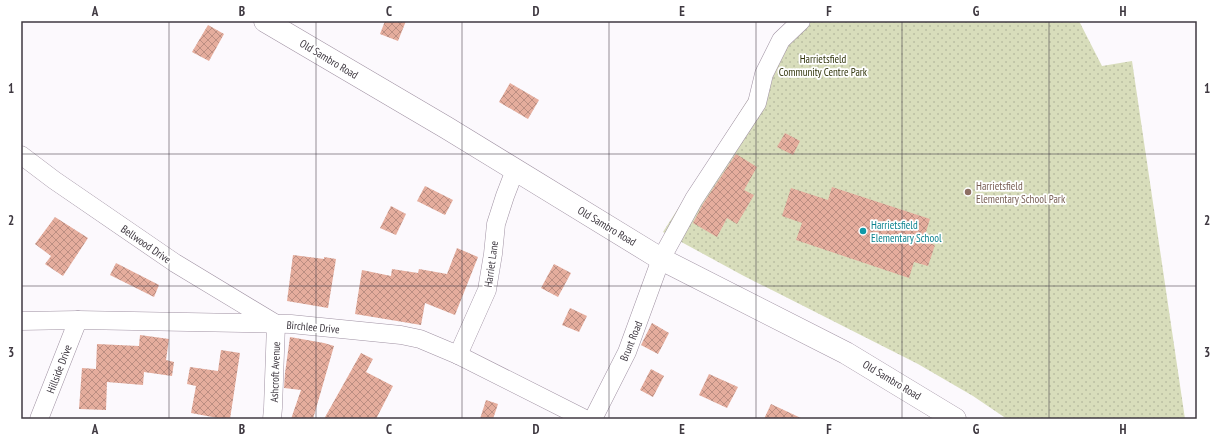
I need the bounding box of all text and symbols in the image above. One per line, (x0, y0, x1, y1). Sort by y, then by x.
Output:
text: A (91, 3, 99, 20)
text: B (239, 3, 245, 20)
text: C (386, 3, 392, 20)
text: D (533, 3, 540, 20)
text: E (679, 3, 685, 20)
text: F (826, 3, 832, 20)
text: G (973, 3, 980, 20)
text: H (1120, 3, 1127, 20)
street label: Old Sambro Road (297, 36, 361, 82)
park label: Harrietsfield Community Centre Park (779, 52, 868, 79)
text: 1 (8, 80, 14, 97)
text: 1 (1204, 80, 1210, 97)
place label: Harrietsfield Elementary School Park (976, 179, 1066, 206)
marker: Harrietsfield Elementary School Park (963, 187, 973, 197)
street label: Old Sambro Road (575, 203, 639, 249)
text: 2 (8, 212, 14, 229)
text: 2 (1204, 212, 1210, 229)
place label: Harrietsfield Elementary School (871, 218, 942, 245)
street label: Bellwood Drive (118, 222, 174, 267)
marker: Harrietsfield Elementary School (858, 226, 868, 236)
street label: Harriet Lane (481, 239, 501, 288)
street label: Birchlee Drive (286, 318, 341, 336)
street label: Brunt Road (617, 319, 645, 363)
street label: Ashcroft Avenue (267, 341, 283, 403)
street label: Hillside Drive (43, 342, 75, 395)
text: 3 (8, 344, 14, 361)
text: 3 (1204, 344, 1210, 361)
street label: Old Sambro Road (860, 357, 924, 403)
text: A (91, 421, 99, 438)
text: B (239, 421, 245, 438)
text: C (386, 421, 392, 438)
text: D (533, 421, 540, 438)
text: E (679, 421, 685, 438)
text: F (826, 421, 832, 438)
text: G (973, 421, 980, 438)
text: H (1120, 421, 1127, 438)

